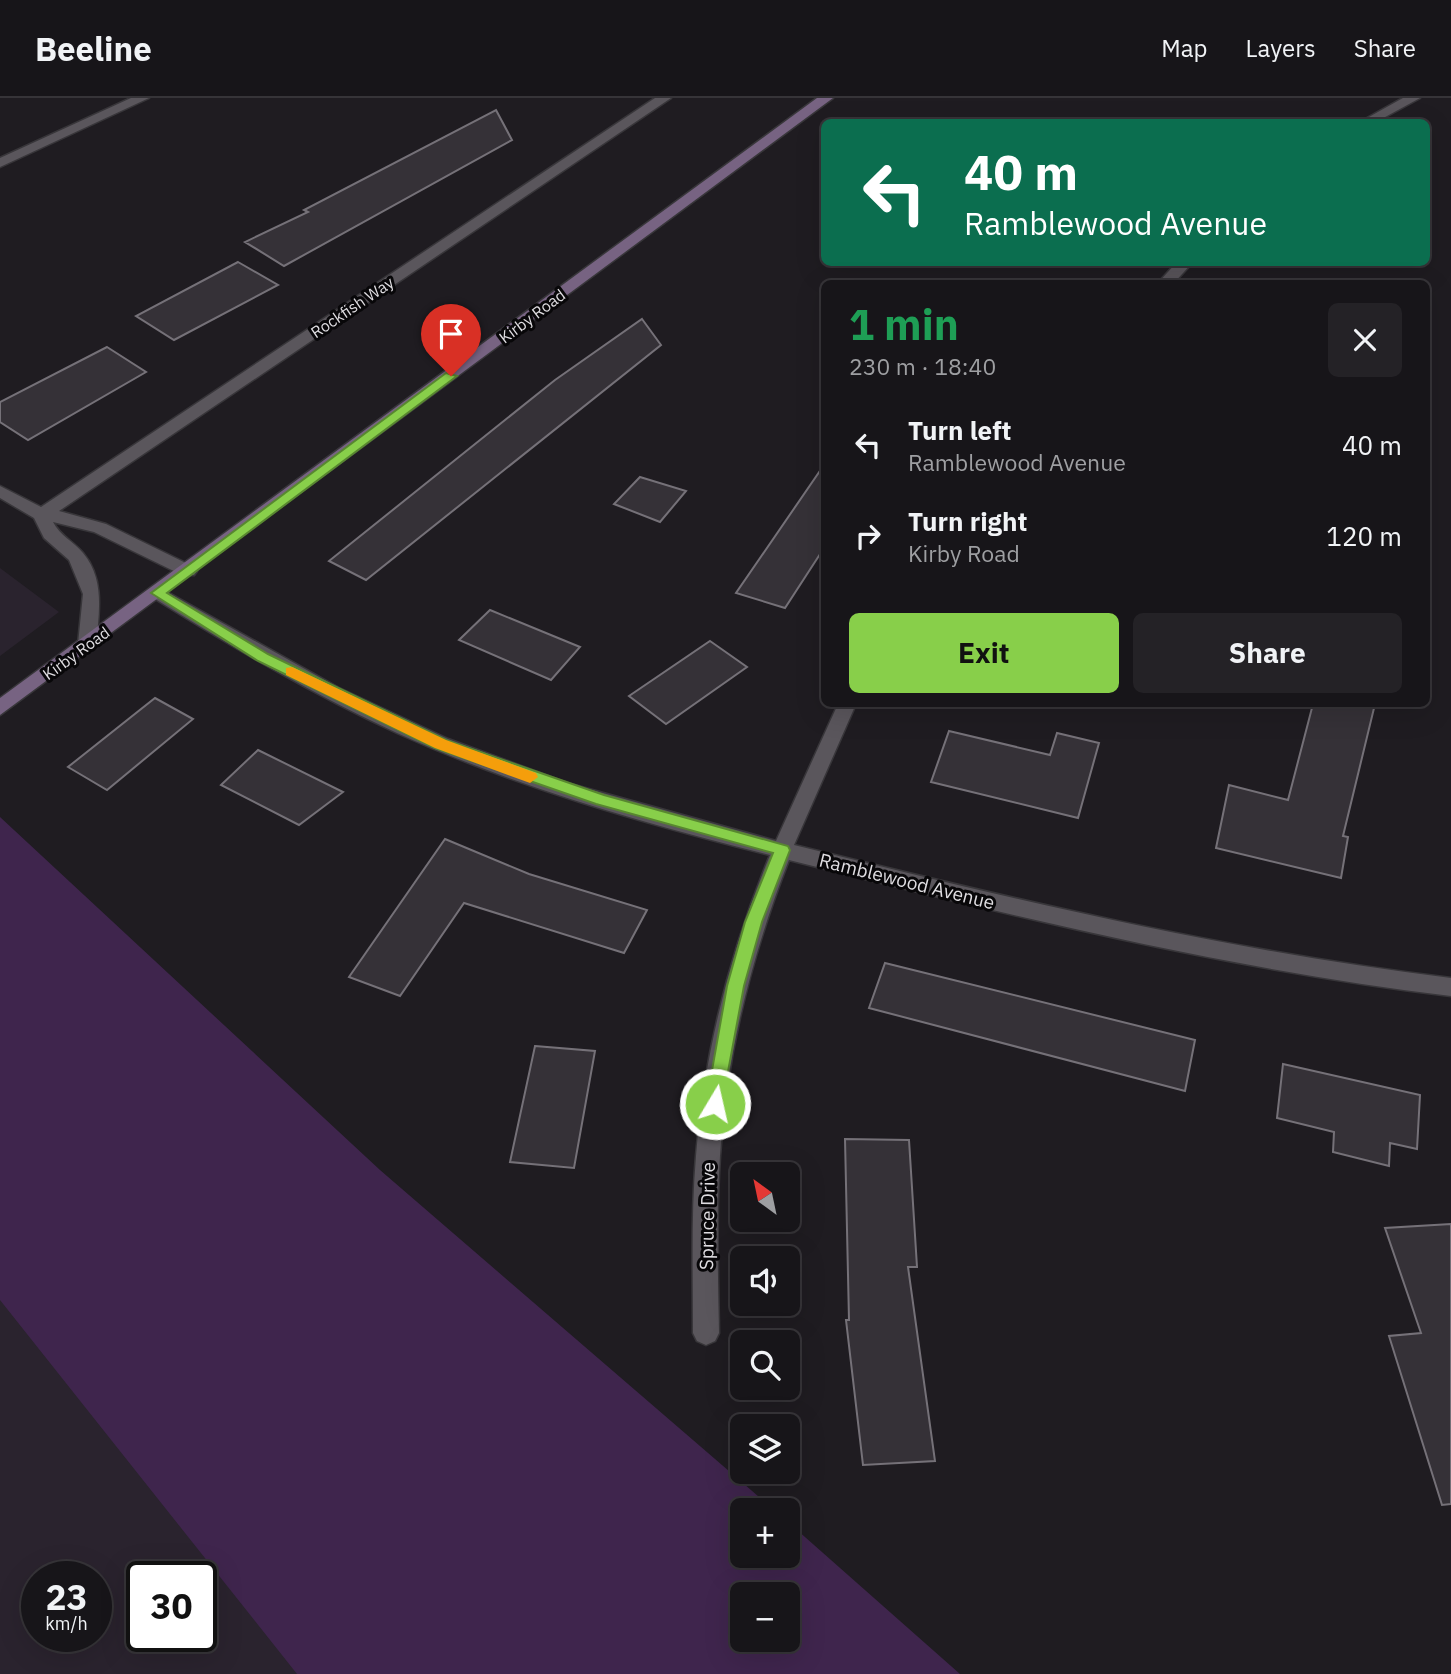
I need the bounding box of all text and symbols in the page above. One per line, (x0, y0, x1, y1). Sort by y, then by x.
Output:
text: Beeline (35, 27, 152, 70)
text: Map (1161, 32, 1208, 64)
text: Layers (1246, 32, 1316, 64)
text: Share (1354, 32, 1416, 64)
text: 40 m (964, 140, 1078, 203)
icon: left (849, 147, 940, 238)
text: Ramblewood Avenue (964, 202, 1267, 244)
street label: Rockfish Way (307, 272, 397, 342)
street label: Kirby Road (495, 285, 569, 347)
text: 1 min (849, 297, 959, 352)
button: close (1328, 303, 1402, 377)
pin (421, 304, 481, 376)
icon: arrive (432, 315, 470, 353)
text: 230 m · 18:40 (849, 351, 996, 381)
text: Turn left (908, 413, 1011, 447)
icon: left (849, 426, 887, 464)
text: 40 m (1342, 428, 1402, 462)
text: Ramblewood Avenue (908, 447, 1126, 477)
text: Turn right (908, 504, 1027, 538)
icon: right (849, 517, 887, 555)
text: 120 m (1326, 519, 1402, 553)
text: Kirby Road (908, 538, 1020, 568)
button: Exit (849, 613, 1119, 693)
button: Share (1133, 613, 1402, 693)
street label: Kirby Road (39, 622, 113, 684)
street label: Ramblewood Avenue (817, 848, 997, 914)
position arrow (678, 1067, 752, 1141)
street label: Spruce Drive (694, 1162, 720, 1270)
north arrow (730, 1162, 800, 1232)
map controls (730, 1162, 800, 1652)
button: sound (730, 1246, 800, 1316)
button: search (730, 1330, 800, 1400)
button: layers (730, 1414, 800, 1484)
button: + (730, 1498, 800, 1568)
speed limit sign: 30 (126, 1561, 217, 1652)
text: 23 (45, 1574, 88, 1620)
button: − (730, 1582, 800, 1652)
text: km/h (45, 1612, 88, 1635)

